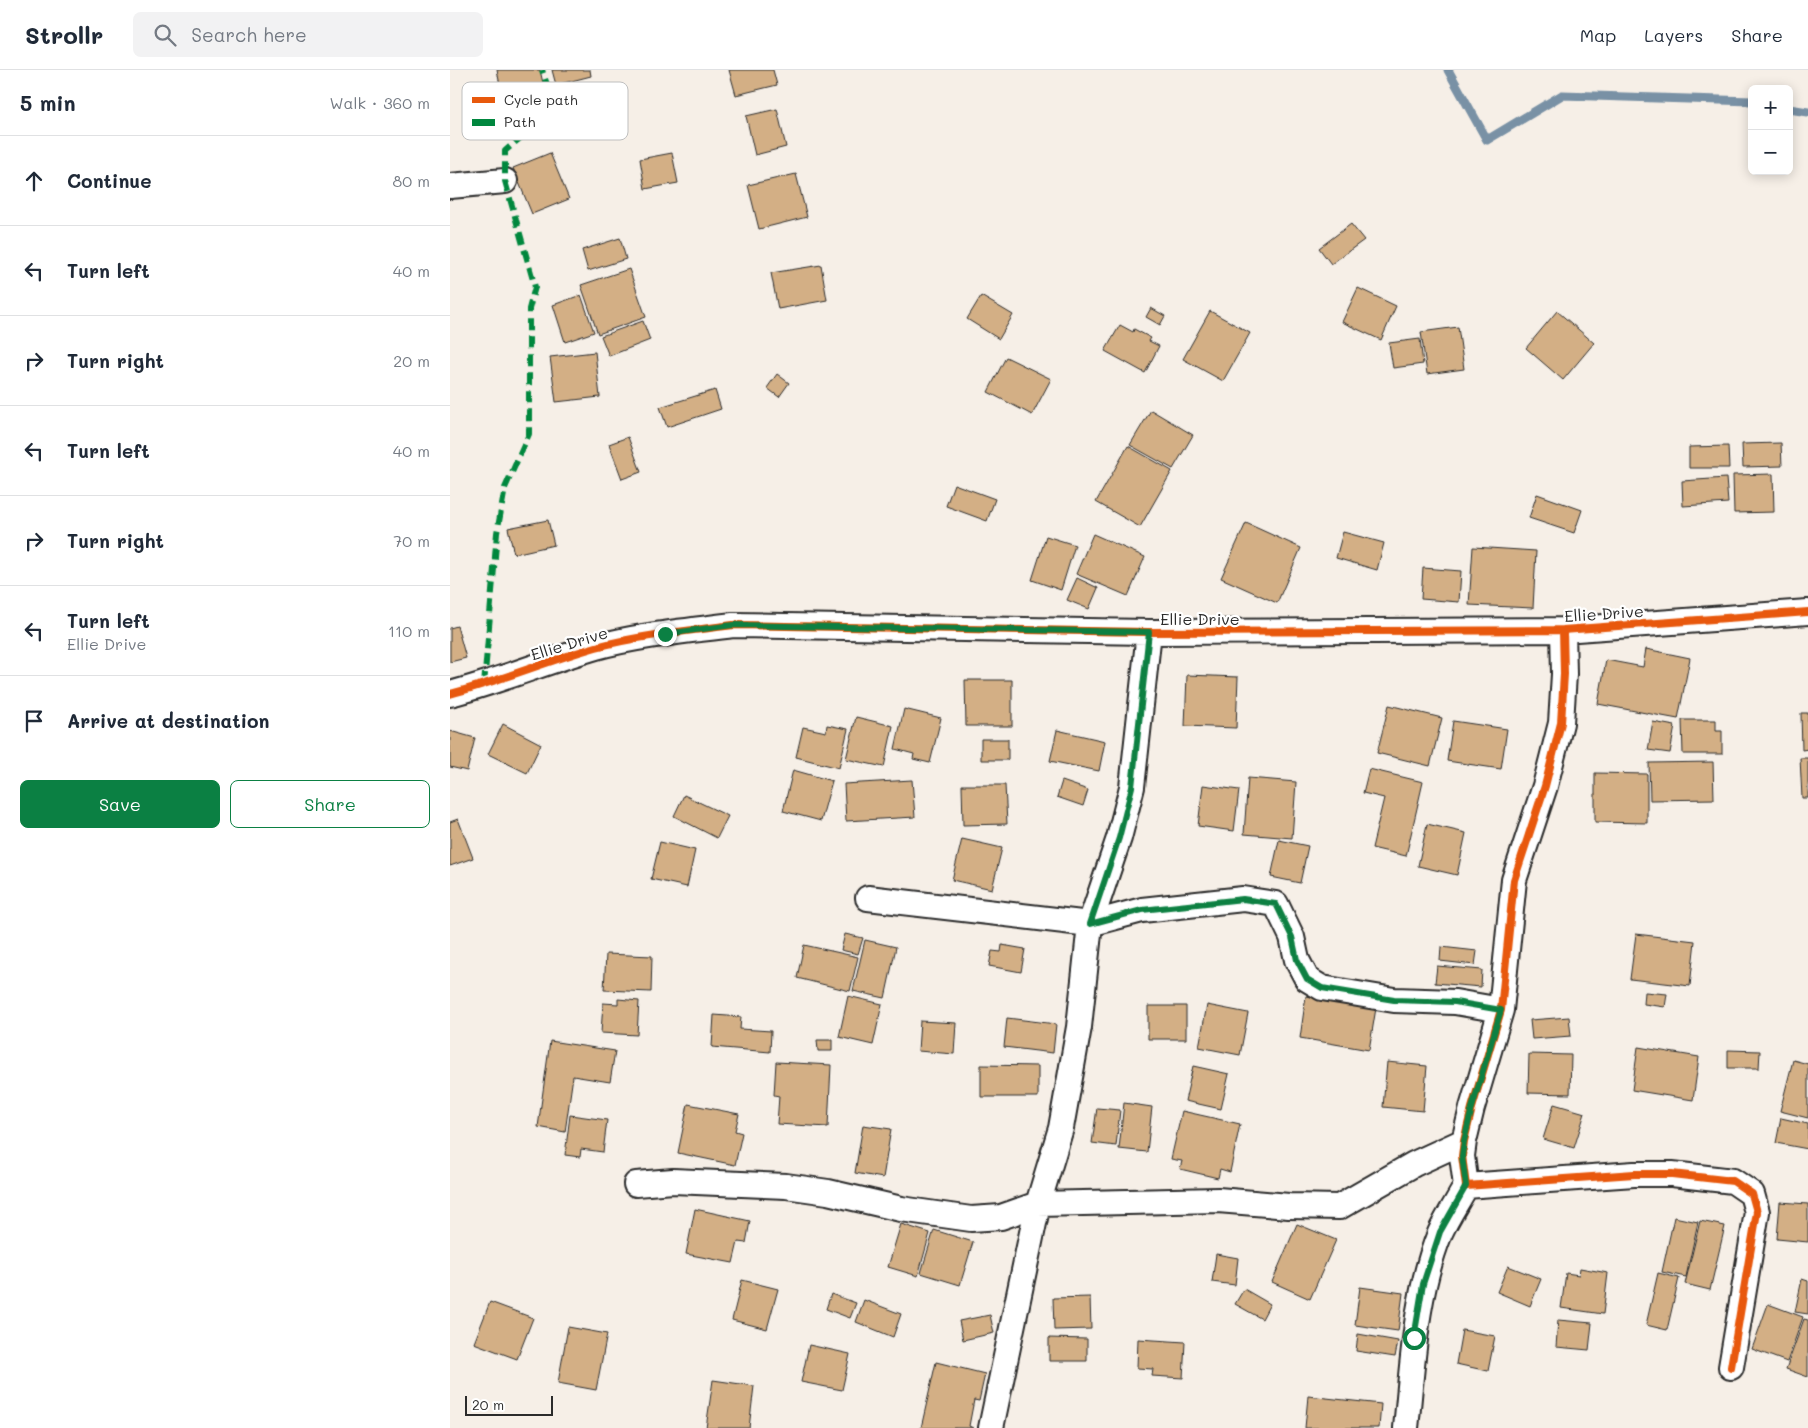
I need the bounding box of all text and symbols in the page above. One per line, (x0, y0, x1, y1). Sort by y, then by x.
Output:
search box (133, 12, 483, 57)
text: Strollr (25, 19, 103, 50)
icon: search (151, 21, 179, 49)
text: Search here (191, 22, 307, 47)
text: Map (1580, 23, 1616, 47)
text: Layers (1644, 23, 1703, 47)
text: Share (1731, 23, 1783, 47)
legend (462, 82, 628, 140)
map controls (1748, 85, 1793, 175)
button: + (1748, 85, 1793, 130)
text: 5 min (20, 89, 76, 116)
text: Cycle path (504, 90, 578, 109)
text: Walk · 360 m (329, 92, 430, 113)
text: Path (504, 112, 535, 131)
button: − (1748, 130, 1793, 175)
icon: ahead (20, 167, 48, 195)
text: Continue (67, 168, 152, 193)
text: 80 m (393, 170, 430, 191)
icon: left (20, 257, 48, 285)
text: Turn left (67, 258, 150, 283)
text: 40 m (393, 260, 430, 281)
icon: right (20, 347, 48, 375)
text: Turn right (67, 348, 164, 373)
text: 20 m (393, 350, 430, 371)
icon: left (20, 437, 48, 465)
text: Turn left (67, 438, 150, 463)
text: 40 m (393, 440, 430, 461)
icon: right (20, 527, 48, 555)
text: Turn right (67, 528, 164, 553)
text: 70 m (393, 530, 430, 551)
street label: Ellie Drive (1564, 600, 1644, 626)
text: Turn left (67, 608, 150, 633)
street label: Ellie Drive (1160, 608, 1240, 629)
icon: left (20, 617, 48, 645)
text: 110 m (388, 620, 430, 641)
street label: Ellie Drive (528, 621, 610, 665)
route end (654, 623, 677, 646)
text: Ellie Drive (67, 633, 146, 654)
icon: arrive (20, 707, 48, 735)
text: Arrive at destination (67, 708, 270, 733)
button: Save (20, 780, 220, 828)
button: Share (230, 780, 430, 828)
route start (1403, 1327, 1426, 1350)
scale bar (465, 1393, 552, 1416)
text: 20 m (472, 1395, 504, 1414)

